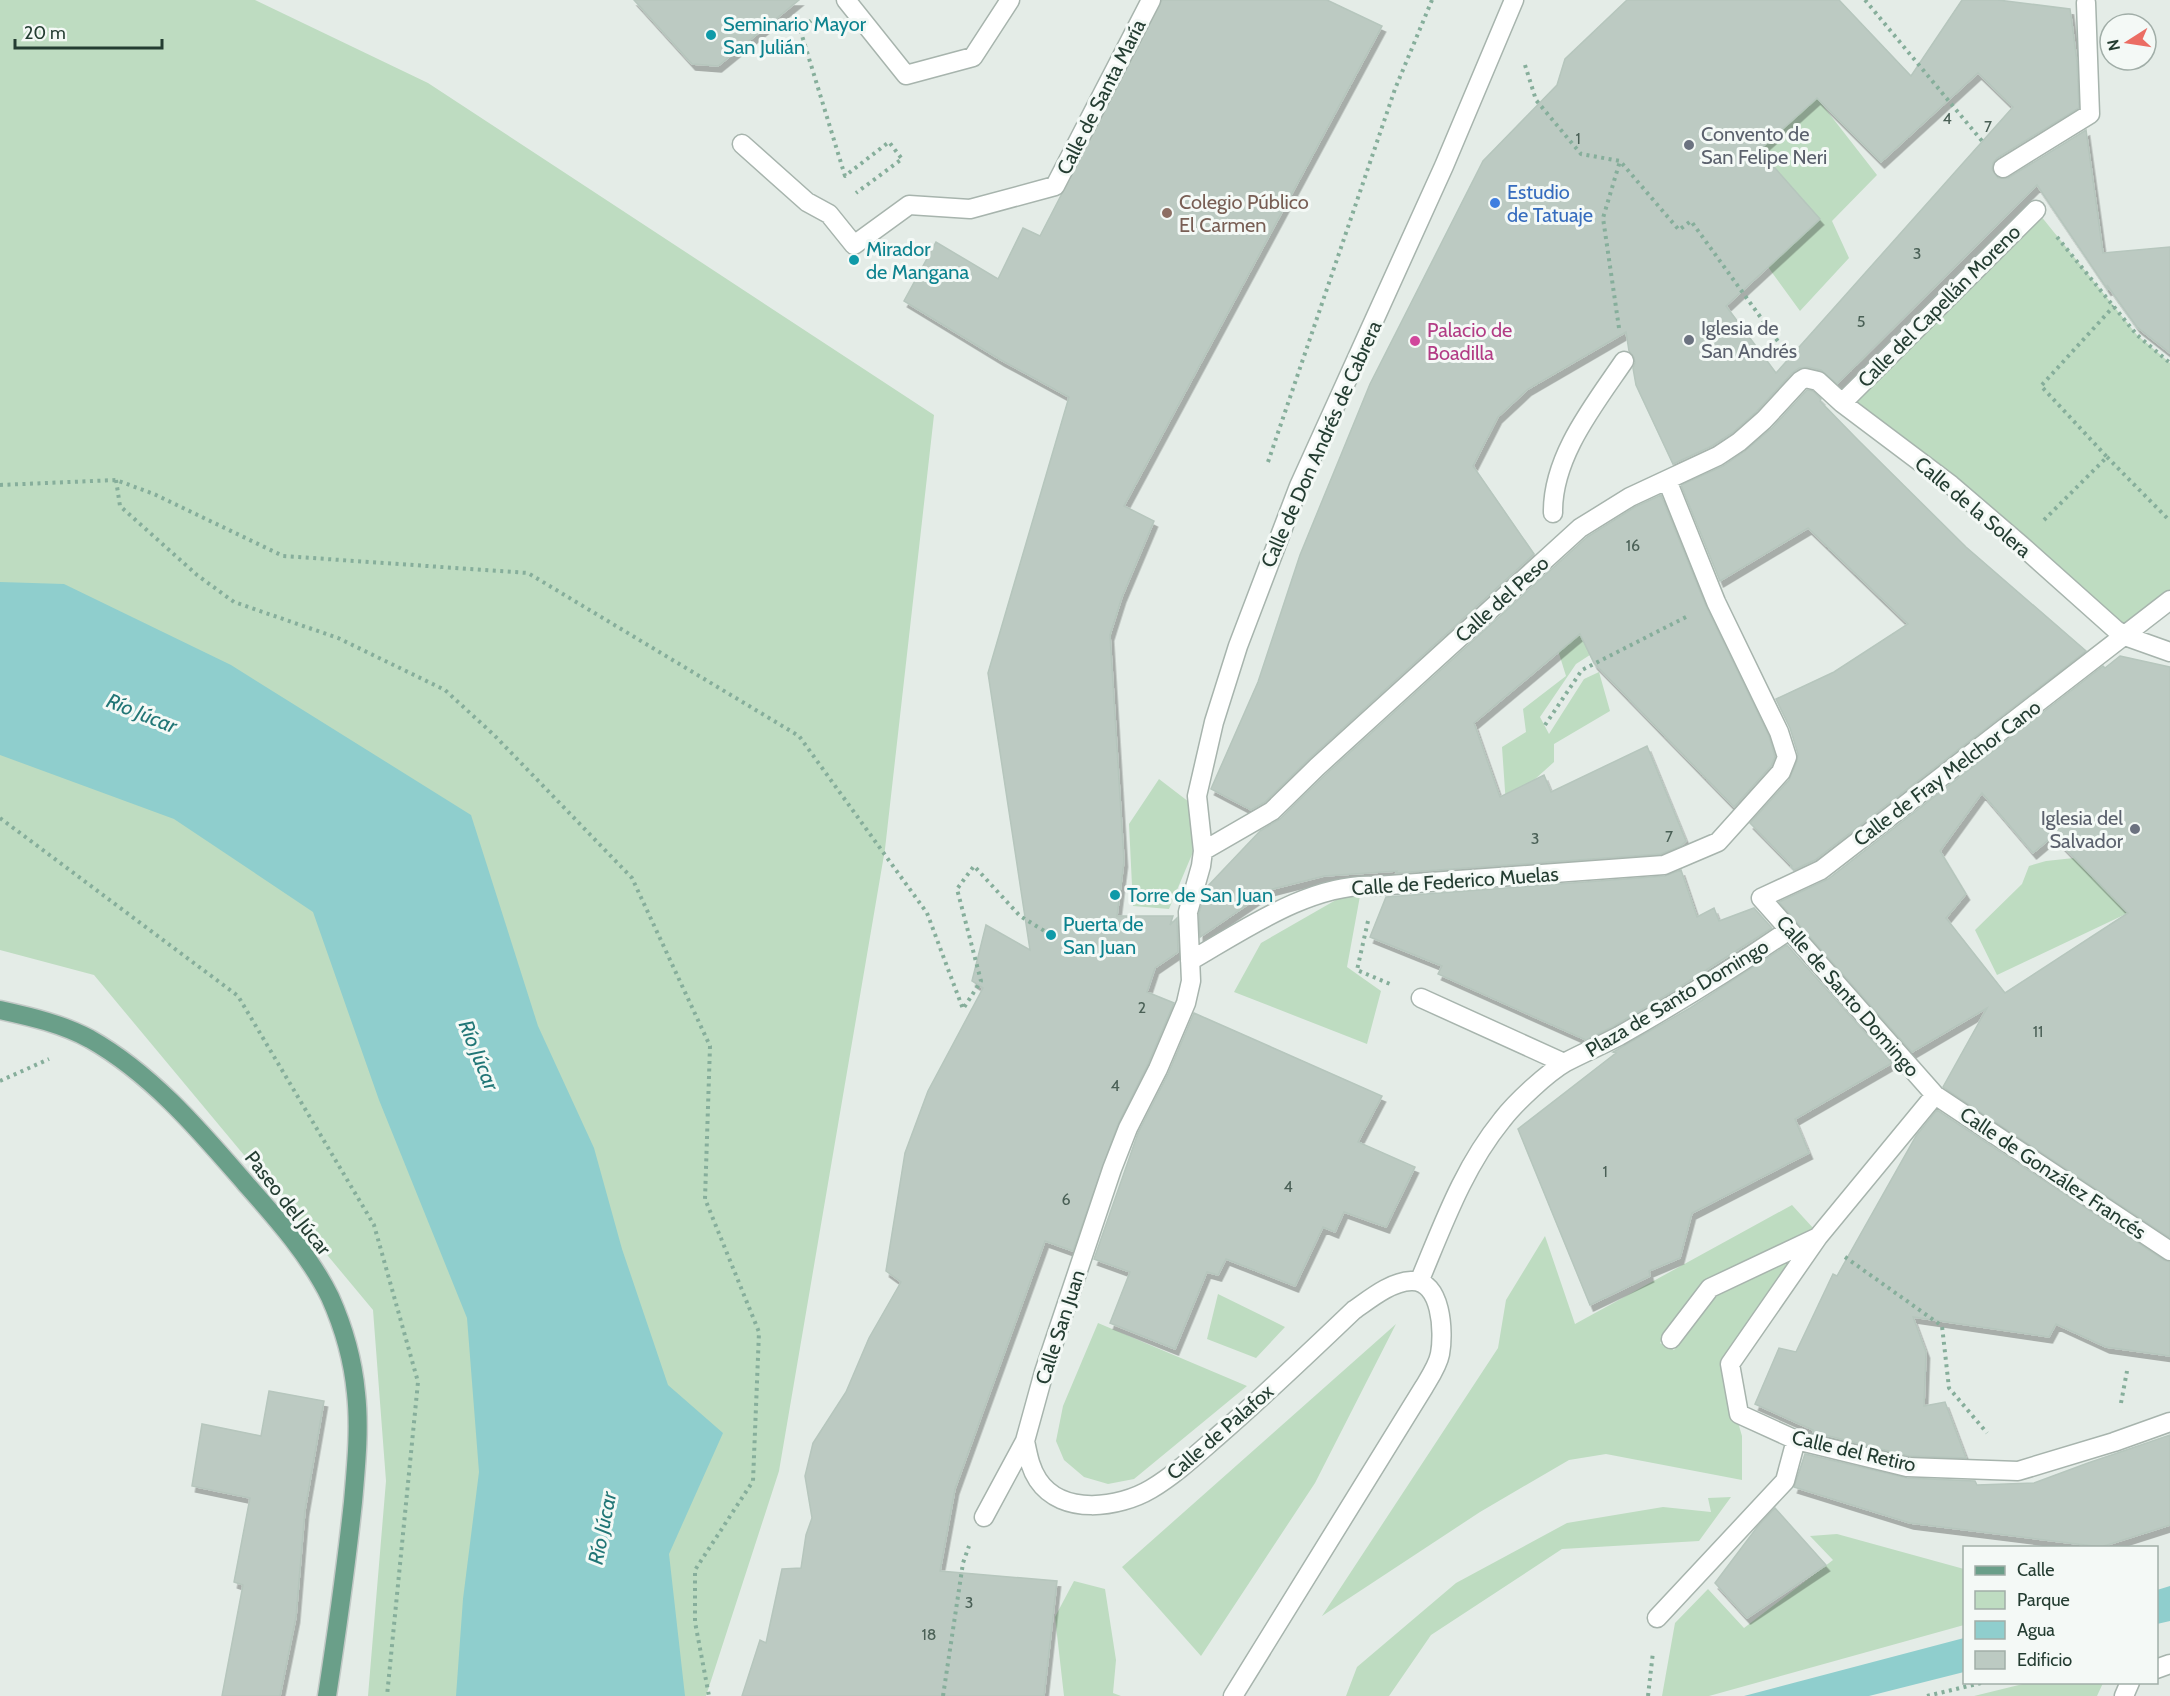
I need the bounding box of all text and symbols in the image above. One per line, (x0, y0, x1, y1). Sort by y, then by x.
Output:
scale bar (15, 12, 162, 50)
place label: Seminario Mayor San Julián (723, 12, 867, 59)
north arrow (2098, 12, 2158, 72)
street label: Calle de Santa María (1052, 15, 1151, 179)
text: 20 m (24, 22, 66, 44)
marker: Seminario Mayor San Julián (704, 28, 718, 42)
text: N (2103, 38, 2124, 53)
house number: 4 (1942, 109, 1952, 128)
house number: 7 (1984, 117, 1992, 136)
place label: Convento de San Felipe Neri (1701, 122, 1827, 169)
house number: 1 (1575, 129, 1581, 148)
marker: Convento de San Felipe Neri (1682, 138, 1696, 152)
place label: Estudio de Tatuaje (1507, 180, 1593, 227)
place label: Colegio Público El Carmen (1179, 190, 1309, 237)
marker: Estudio de Tatuaje (1488, 196, 1502, 210)
marker: Colegio Público El Carmen (1160, 206, 1174, 220)
street label: Calle del Capellán Moreno (1853, 220, 2025, 392)
place label: Mirador de Mangana (866, 237, 969, 284)
house number: 3 (1913, 244, 1921, 263)
marker: Mirador de Mangana (847, 253, 861, 267)
house number: 5 (1857, 312, 1865, 331)
place label: Iglesia de San Andrés (1701, 316, 1797, 363)
street label: Calle de Don Andrés de Cabrera (1256, 317, 1387, 571)
place label: Palacio de Boadilla (1427, 318, 1512, 365)
marker: Iglesia de San Andrés (1682, 333, 1696, 347)
marker: Palacio de Boadilla (1408, 334, 1422, 348)
street label: Calle de la Solera (1910, 452, 2036, 563)
house number: 16 (1626, 536, 1640, 555)
street label: Calle del Peso (1450, 551, 1554, 647)
water label: Río Júcar (103, 688, 182, 739)
street label: Calle de Fray Melchor Cano (1849, 695, 2045, 851)
place label: Iglesia del Salvador (2041, 806, 2124, 853)
marker: Iglesia del Salvador (2128, 822, 2142, 836)
house number: 7 (1665, 827, 1673, 846)
house number: 3 (1531, 829, 1539, 848)
street label: Calle de Federico Muelas (1351, 862, 1559, 900)
place label: Torre de San Juan (1127, 883, 1273, 907)
marker: Torre de San Juan (1108, 888, 1122, 902)
street label: Calle de Santo Domingo (1771, 911, 1925, 1081)
place label: Puerta de San Juan (1063, 912, 1144, 959)
marker: Puerta de San Juan (1044, 928, 1058, 942)
street label: Plaza de Santo Domingo (1581, 934, 1773, 1062)
house number: 2 (1138, 998, 1146, 1017)
water label: Río Júcar (454, 1016, 505, 1095)
house number: 11 (2033, 1022, 2043, 1041)
house number: 4 (1110, 1076, 1120, 1095)
street label: Calle de González Francés (1955, 1102, 2151, 1244)
street label: Paseo del Júcar (240, 1146, 337, 1260)
house number: 1 (1602, 1162, 1608, 1181)
house number: 4 (1283, 1177, 1293, 1196)
house number: 6 (1061, 1190, 1071, 1209)
street label: Calle San Juan (1030, 1267, 1090, 1387)
street label: Calle de Palafox (1162, 1379, 1279, 1485)
street label: Calle del Retiro (1790, 1425, 1918, 1477)
water label: Río Júcar (583, 1488, 622, 1567)
legend (1963, 1546, 2158, 1684)
text: Calle (2017, 1559, 2054, 1581)
text: Parque (2017, 1589, 2070, 1611)
house number: 3 (965, 1593, 973, 1612)
text: Agua (2017, 1619, 2055, 1641)
house number: 18 (922, 1625, 936, 1644)
text: Edificio (2017, 1649, 2072, 1671)

